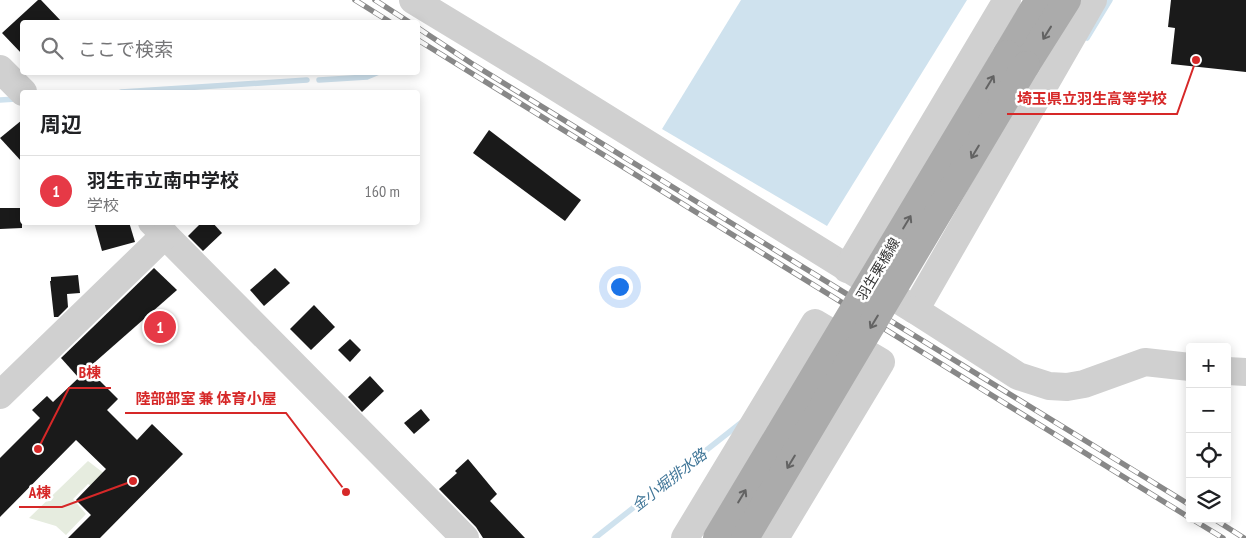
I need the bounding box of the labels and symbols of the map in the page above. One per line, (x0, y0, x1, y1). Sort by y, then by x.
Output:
one-way arrow (1041, 25, 1051, 39)
one-way arrow (986, 76, 996, 90)
callout: 埼玉県立羽生高等学校 (1007, 84, 1177, 114)
text: 埼玉県立羽生高等学校 (1017, 89, 1167, 108)
one-way arrow (969, 145, 979, 159)
one-way arrow (902, 215, 912, 229)
street label: 羽生栗橋線 (852, 234, 904, 304)
your location (607, 274, 633, 300)
pin: 1 (144, 308, 176, 346)
one-way arrow (868, 315, 878, 329)
callout: B棟 (69, 358, 111, 388)
text: B棟 (79, 363, 101, 382)
callout: 陸部部室 兼 体育小屋 (125, 383, 286, 413)
text: 陸部部室 兼 体育小屋 (135, 389, 277, 408)
water label: 金小堀排水路 (628, 444, 712, 515)
one-way arrow (785, 454, 795, 468)
callout: A棟 (19, 477, 62, 507)
text: A棟 (28, 483, 51, 502)
one-way arrow (737, 490, 747, 504)

